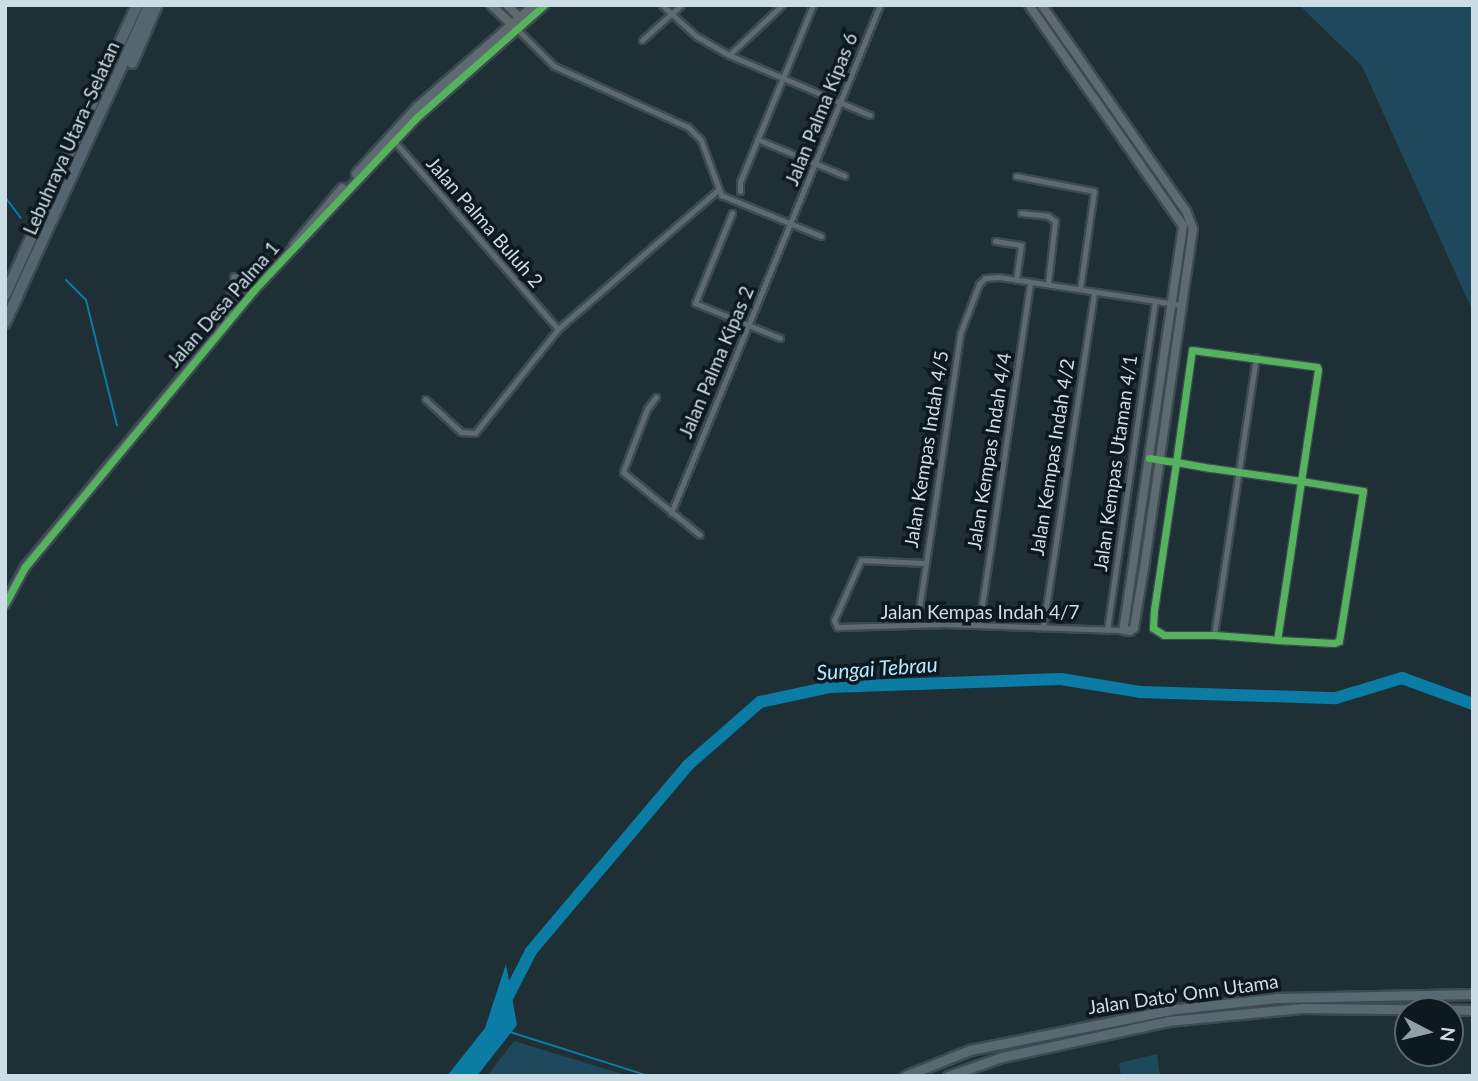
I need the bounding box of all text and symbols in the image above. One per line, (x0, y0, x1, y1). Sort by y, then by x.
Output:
street label: Jalan Palma Kipas 6 (780, 29, 862, 189)
street label: Lebuhraya Utara–Selatan (18, 38, 124, 238)
street label: Jalan Palma Buluh 2 (422, 152, 548, 292)
street label: Jalan Desa Palma 1 (162, 236, 284, 372)
street label: Jalan Palma Kipas 2 (674, 283, 758, 441)
street label: Jalan Kempas Indah 4/5 (899, 349, 953, 549)
street label: Jalan Kempas Indah 4/4 (962, 351, 1016, 551)
street label: Jalan Kempas Utaman 4/1 (1089, 353, 1141, 573)
street label: Jalan Kempas Indah 4/2 (1025, 357, 1079, 557)
street label: Jalan Kempas Indah 4/7 (880, 601, 1080, 623)
water label: Sungai Tebrau (815, 651, 939, 685)
street label: Jalan Dato' Onn Utama (1086, 969, 1280, 1019)
north arrow (1394, 997, 1464, 1067)
text: N (1436, 1026, 1461, 1043)

